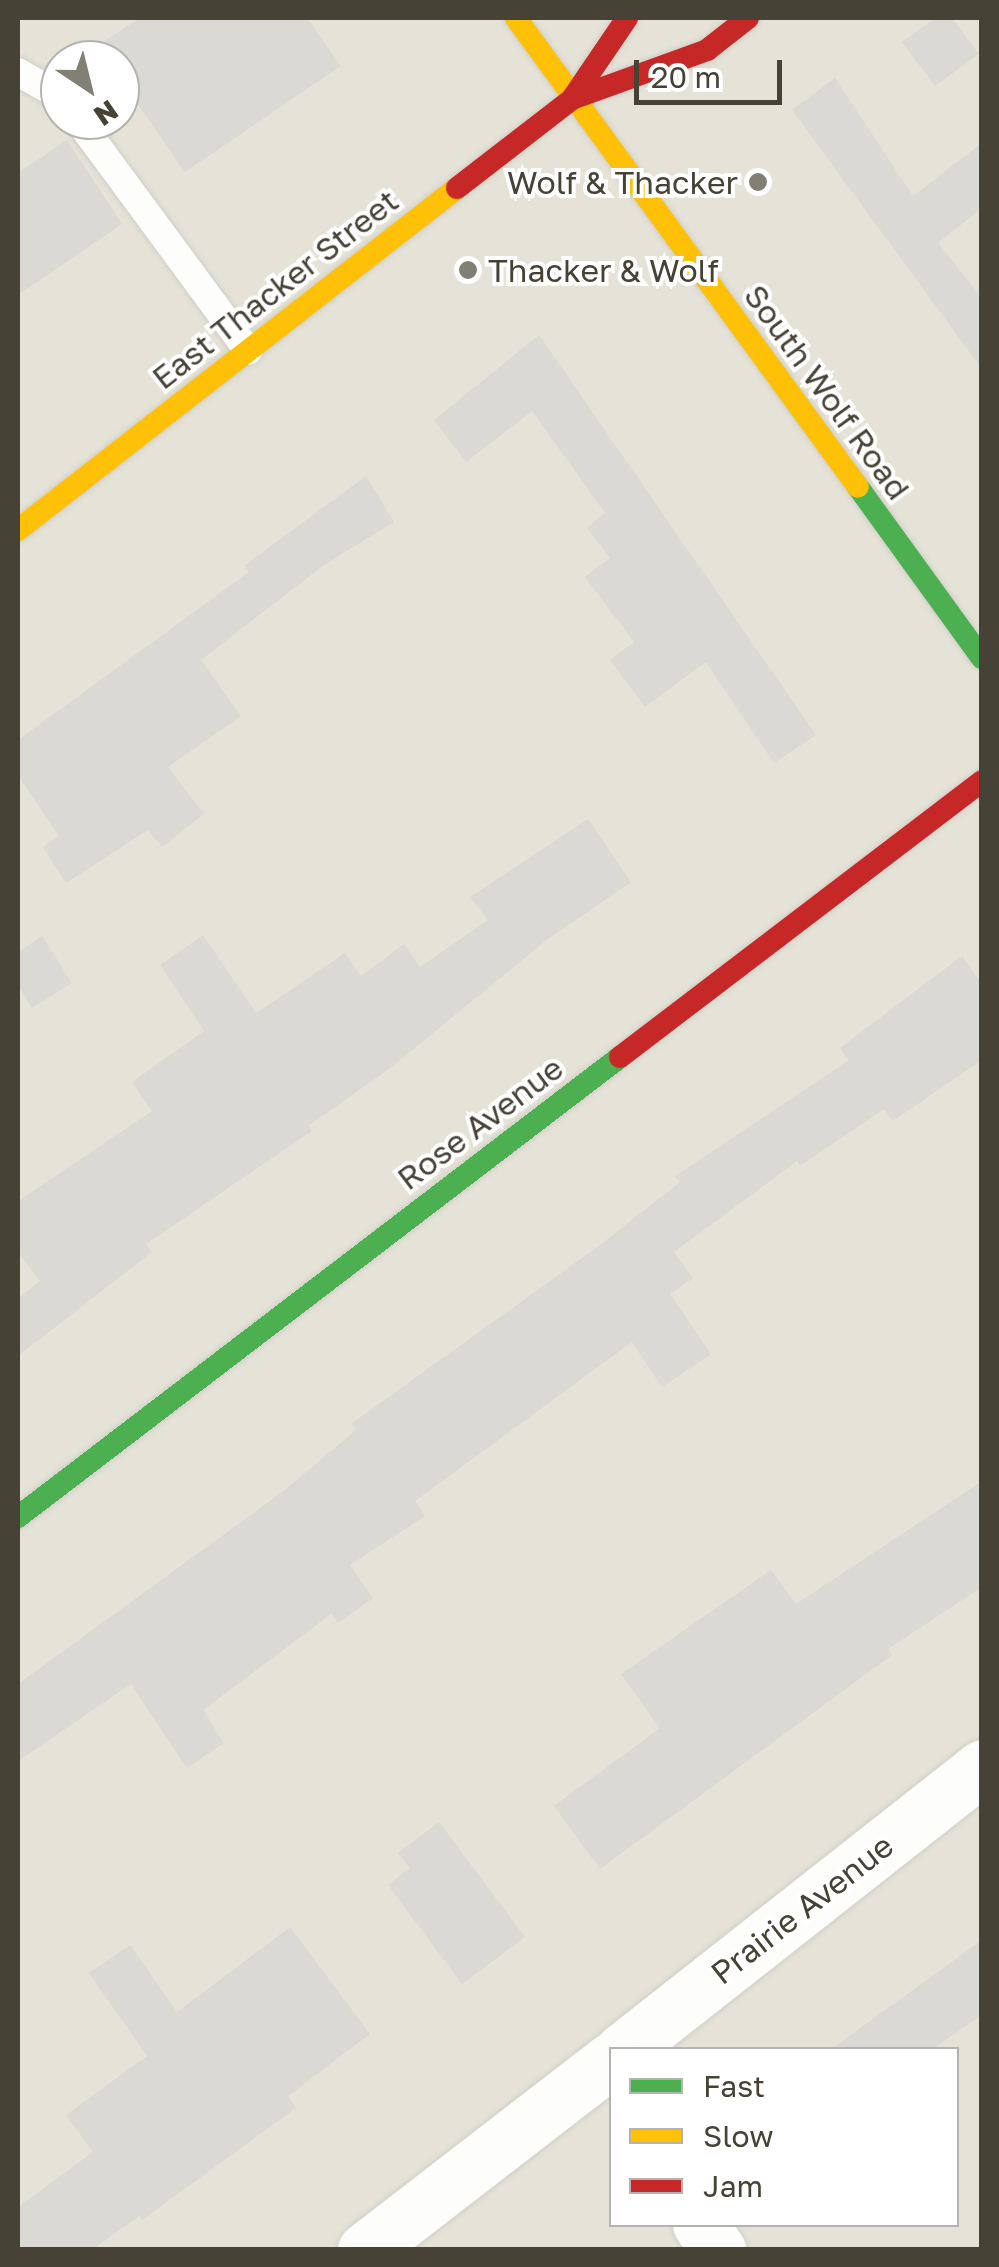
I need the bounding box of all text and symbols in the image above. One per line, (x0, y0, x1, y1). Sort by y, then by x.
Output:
north arrow (40, 40, 140, 140)
scale bar (639, 40, 786, 102)
text: 20 m (651, 59, 721, 95)
text: N (88, 94, 125, 133)
place label: Wolf & Thacker (507, 163, 738, 201)
marker: Wolf & Thacker (747, 171, 769, 193)
street label: East Thacker Street (144, 181, 406, 397)
place label: Thacker & Wolf (488, 251, 719, 289)
marker: Thacker & Wolf (457, 259, 479, 281)
street label: South Wolf Road (736, 277, 918, 507)
street label: Rose Avenue (390, 1048, 570, 1198)
street label: Prairie Avenue (703, 1826, 901, 1992)
legend (609, 2047, 959, 2227)
text: Fast (703, 2068, 765, 2104)
text: Slow (703, 2118, 774, 2154)
text: Jam (703, 2168, 763, 2204)

